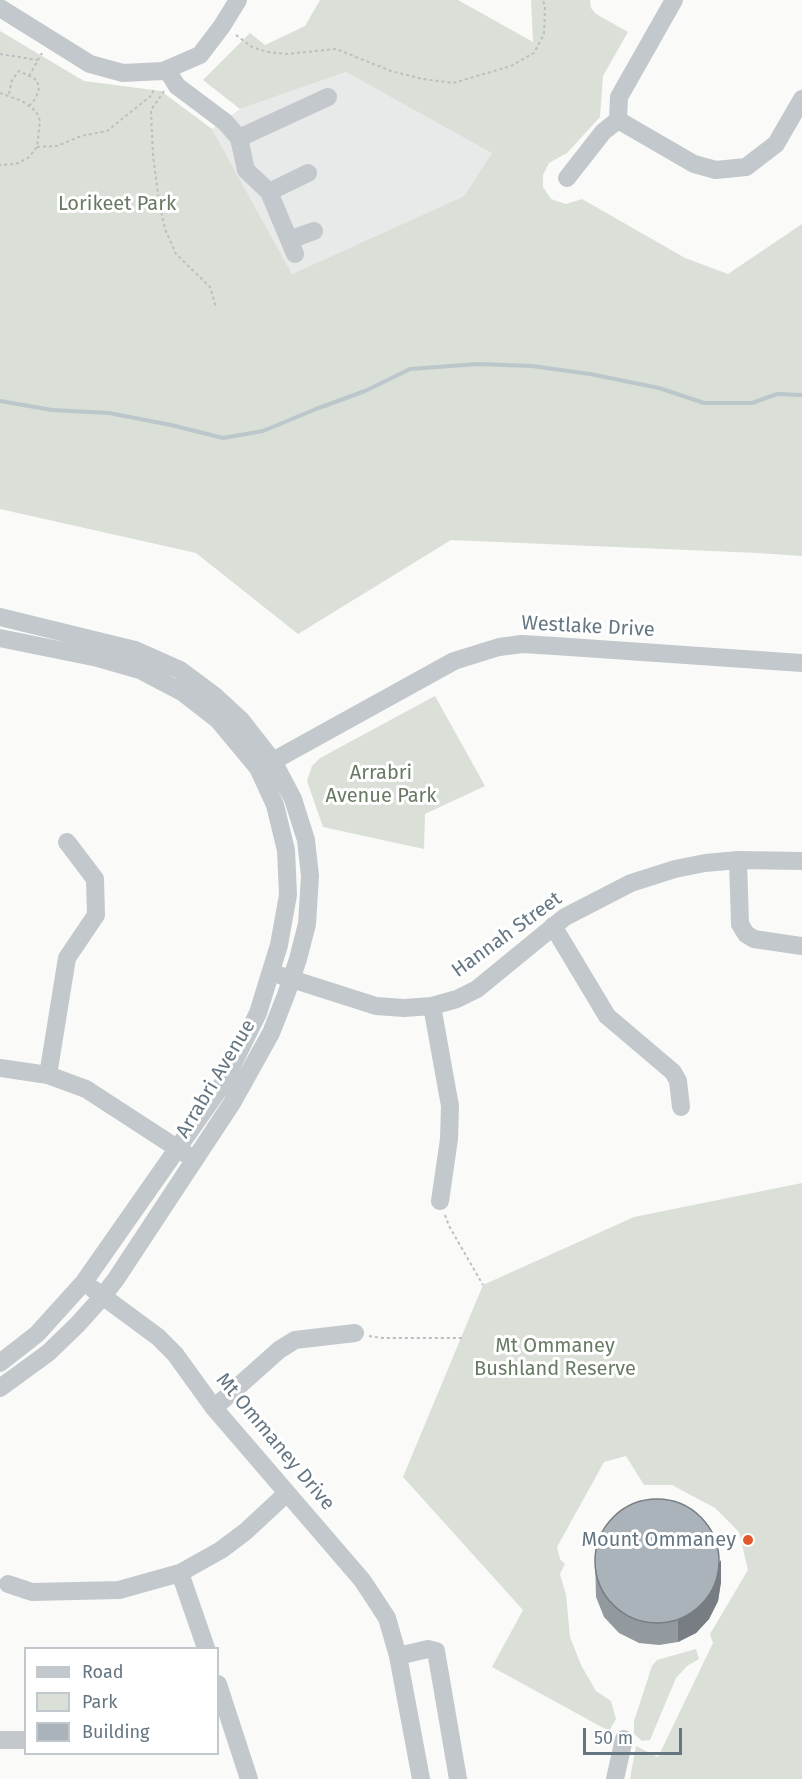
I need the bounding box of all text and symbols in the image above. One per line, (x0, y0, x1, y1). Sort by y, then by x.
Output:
park label: Lorikeet Park (58, 192, 176, 216)
street label: Westlake Drive (521, 612, 655, 642)
park label: Arrabri Avenue Park (325, 761, 437, 808)
street label: Hannah Street (447, 887, 567, 983)
street label: Arrabri Avenue (171, 1015, 261, 1143)
park label: Mt Ommaney Bushland Reserve (474, 1334, 636, 1381)
street label: Mt Ommaney Drive (211, 1369, 339, 1515)
place label: Mount Ommaney (582, 1528, 736, 1552)
marker: Mount Ommaney (741, 1533, 755, 1547)
legend (24, 1647, 219, 1755)
text: Road (82, 1661, 124, 1683)
text: Park (82, 1691, 117, 1713)
scale bar (586, 1716, 685, 1754)
text: Building (82, 1721, 149, 1743)
text: 50 m (594, 1727, 633, 1749)

